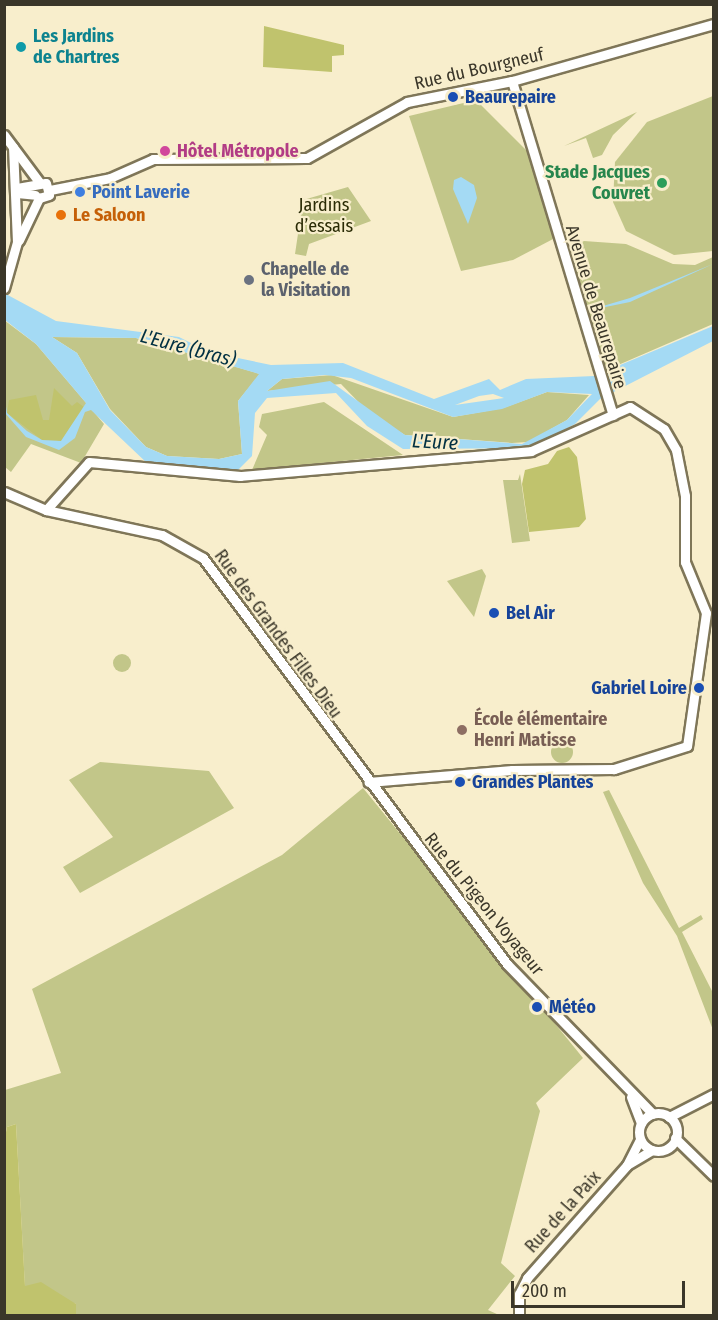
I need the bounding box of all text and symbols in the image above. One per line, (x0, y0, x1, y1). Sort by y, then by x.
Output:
place label: Les Jardins de Chartres (33, 26, 119, 68)
marker: Les Jardins de Chartres (14, 40, 28, 54)
street label: Rue du Bourgneuf (412, 44, 546, 94)
place label: Beaurepaire (465, 86, 556, 108)
marker: Beaurepaire (446, 90, 460, 104)
place label: Hôtel Métropole (177, 140, 299, 162)
marker: Hôtel Métropole (158, 144, 172, 158)
place label: Stade Jacques Couvret (545, 162, 650, 204)
marker: Stade Jacques Couvret (655, 176, 669, 190)
place label: Point Laverie (92, 181, 190, 203)
marker: Point Laverie (73, 185, 87, 199)
park label: Jardins d’essais (295, 195, 353, 238)
place label: Le Saloon (73, 204, 145, 226)
marker: Le Saloon (54, 208, 68, 222)
street label: Avenue de Beaurepaire (561, 223, 631, 391)
place label: Chapelle de la Visitation (261, 259, 350, 302)
marker: Chapelle de la Visitation (242, 273, 256, 287)
water label: L'Eure (bras) (138, 324, 238, 372)
water label: L'Eure (411, 429, 459, 455)
street label: Rue des Grandes Filles Dieu (210, 546, 346, 722)
place label: Bel Air (506, 602, 555, 624)
marker: Bel Air (487, 606, 501, 620)
place label: Gabriel Loire (591, 677, 687, 699)
marker: Gabriel Loire (692, 681, 706, 695)
place label: École élémentaire Henri Matisse (474, 709, 607, 752)
marker: École élémentaire Henri Matisse (455, 723, 469, 737)
place label: Grandes Plantes (472, 771, 593, 793)
marker: Grandes Plantes (453, 775, 467, 789)
street label: Rue du Pigeon Voyageur (420, 828, 548, 980)
place label: Météo (549, 996, 596, 1018)
marker: Météo (530, 1000, 544, 1014)
street label: Rue de la Paix (521, 1167, 605, 1257)
scale bar (514, 1269, 688, 1307)
text: 200 m (522, 1280, 567, 1302)

